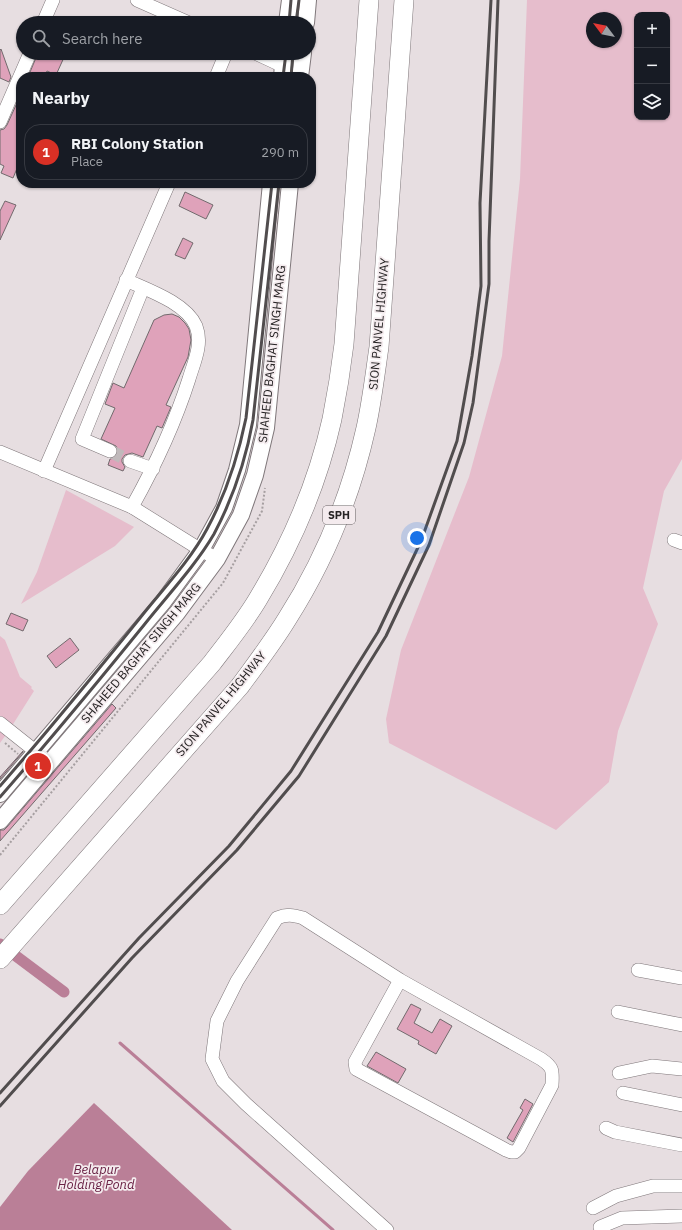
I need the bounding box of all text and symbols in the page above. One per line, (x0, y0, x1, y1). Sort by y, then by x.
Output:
north arrow (586, 12, 622, 48)
map controls (634, 12, 670, 120)
button: + (634, 12, 670, 48)
search box (16, 16, 316, 60)
icon: search (30, 27, 52, 49)
text: Search here (62, 29, 142, 48)
button: − (634, 48, 670, 84)
button: layers (634, 84, 670, 120)
text: Nearby (32, 87, 90, 109)
text: RBI Colony Station (71, 134, 204, 153)
text: 1 (42, 144, 50, 161)
text: 290 m (261, 144, 299, 161)
text: Place (71, 153, 103, 170)
street label: SION PANVEL HIGHWAY (365, 257, 392, 391)
street label: SHAHEED BAGHAT SINGH MARG (255, 264, 288, 443)
road number: SPH (323, 506, 355, 524)
your location (407, 528, 427, 548)
street label: SHAHEED BAGHAT SINGH MARG (78, 580, 204, 726)
street label: SION PANVEL HIGHWAY (172, 648, 269, 759)
pin: 1 (25, 751, 51, 781)
water label: Belapur Holding Pond (57, 1161, 135, 1193)

